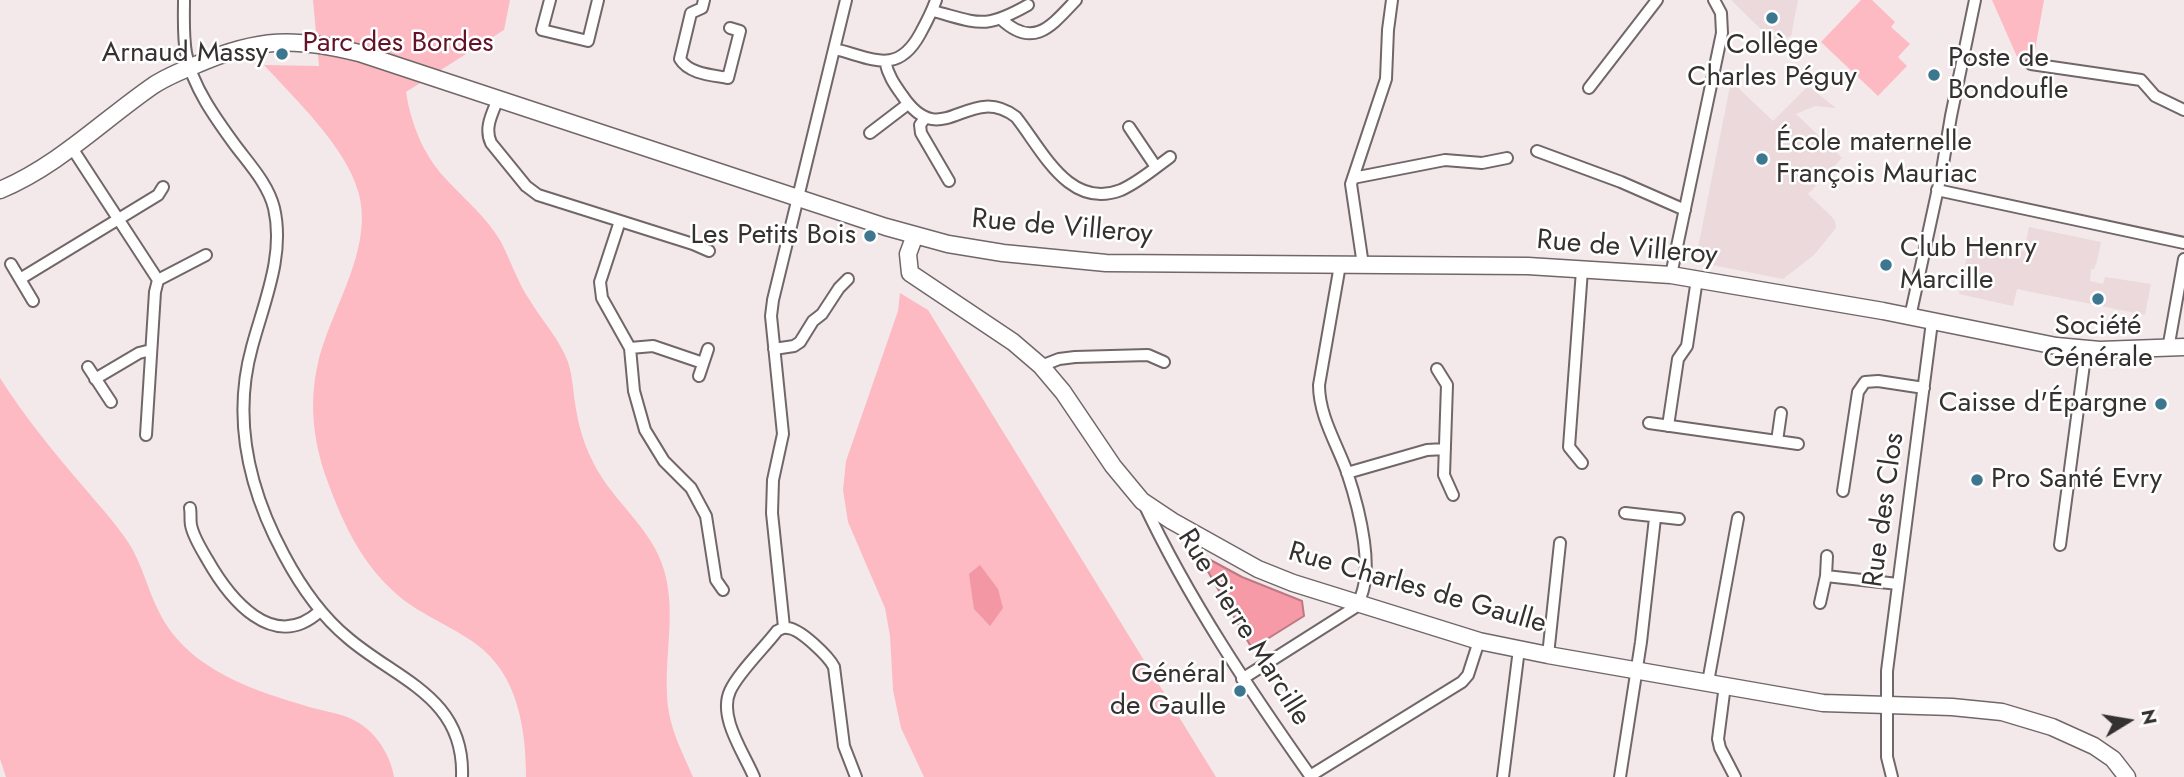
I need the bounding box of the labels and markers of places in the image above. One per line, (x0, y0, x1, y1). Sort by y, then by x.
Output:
marker: Collège Charles Péguy (1764, 10, 1780, 26)
place label: Collège Charles Péguy (1687, 29, 1857, 95)
place label: Arnaud Massy (102, 37, 268, 71)
place label: Poste de Bondoufle (1948, 42, 2068, 108)
marker: Arnaud Massy (274, 46, 290, 62)
marker: Poste de Bondoufle (1926, 67, 1942, 83)
place label: École maternelle François Mauriac (1776, 126, 1977, 192)
marker: École maternelle François Mauriac (1754, 151, 1770, 167)
place label: Les Petits Bois (690, 219, 856, 253)
marker: Les Petits Bois (862, 228, 878, 244)
place label: Club Henry Marcille (1900, 232, 2037, 298)
marker: Club Henry Marcille (1878, 257, 1894, 273)
marker: Société Générale (2090, 291, 2106, 307)
place label: Société Générale (2043, 310, 2153, 376)
place label: Caisse d'Épargne (1939, 387, 2147, 421)
marker: Caisse d'Épargne (2153, 396, 2169, 412)
place label: Pro Santé Evry (1991, 463, 2162, 497)
marker: Pro Santé Evry (1969, 472, 1985, 488)
place label: Général de Gaulle (1110, 658, 1226, 724)
marker: Général de Gaulle (1232, 683, 1248, 699)

